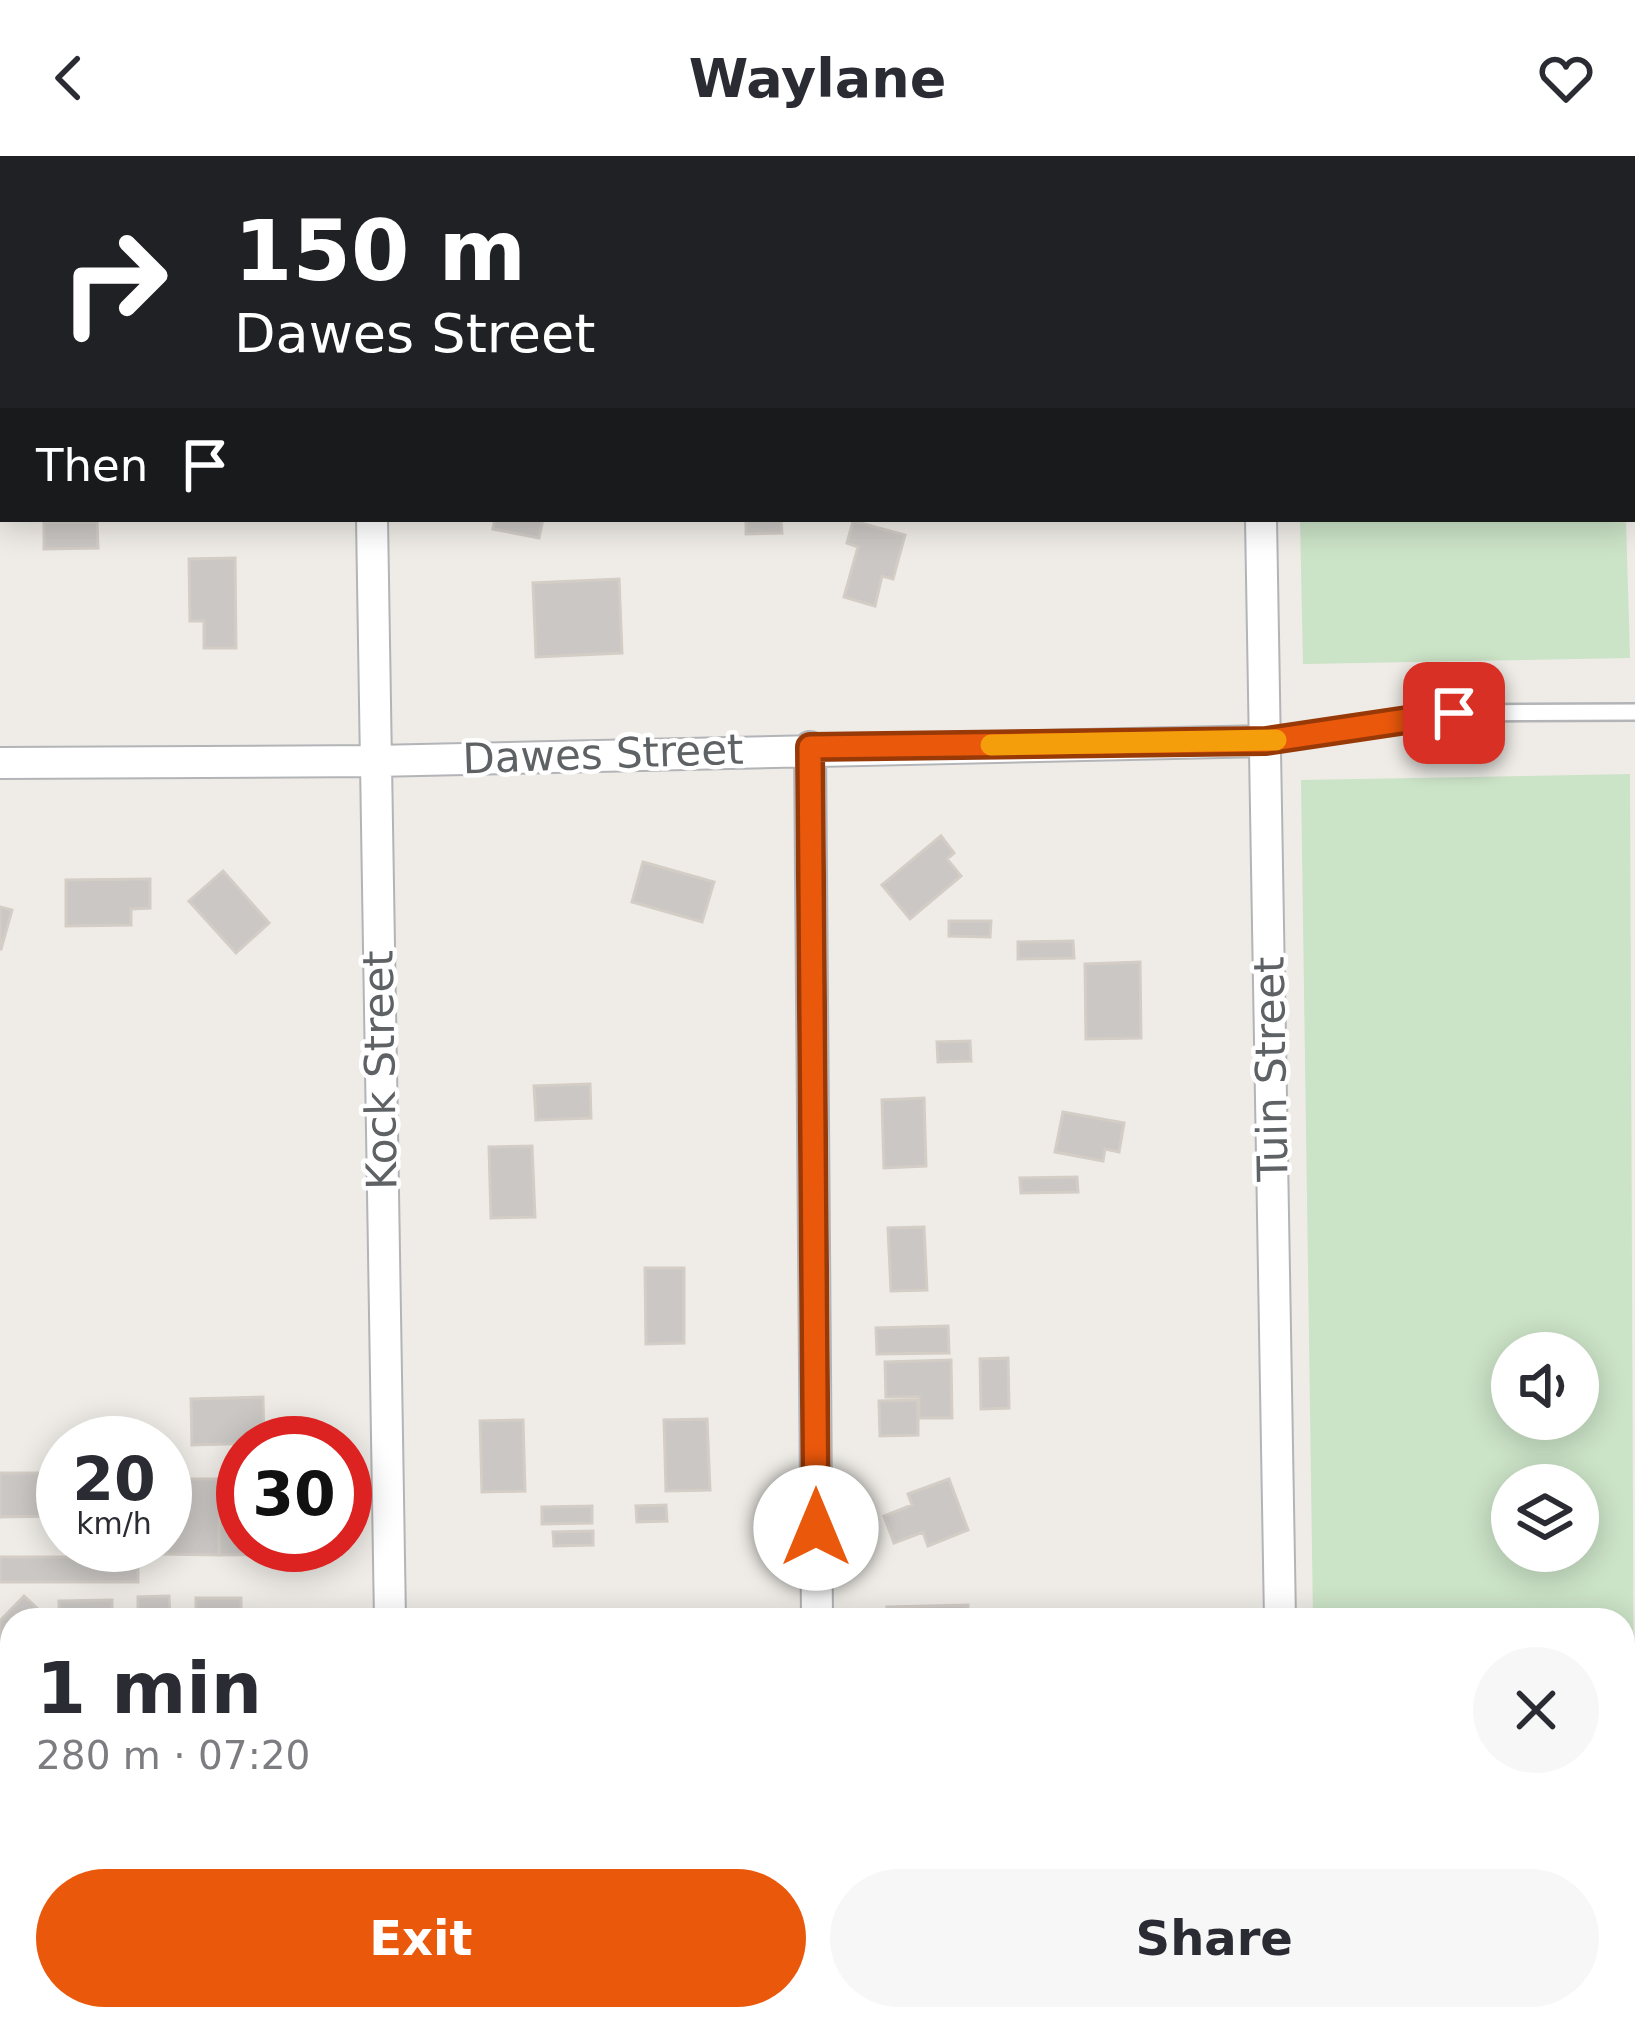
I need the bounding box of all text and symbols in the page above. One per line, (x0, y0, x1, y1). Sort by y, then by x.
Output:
icon: back (36, 45, 102, 111)
icon: heart (1533, 45, 1599, 111)
text: Waylane (689, 47, 946, 110)
text: 150 m (234, 202, 526, 300)
icon: right (36, 204, 192, 360)
text: Dawes Street (234, 302, 595, 365)
icon: arrive (172, 432, 238, 498)
text: Then (36, 439, 148, 492)
pin (1403, 662, 1505, 764)
icon: arrive (1421, 680, 1487, 746)
street label: Dawes Street (462, 725, 744, 783)
street label: Kock Street (353, 950, 407, 1190)
street label: Tuin Street (1245, 956, 1297, 1183)
map controls (1491, 1332, 1599, 1572)
button: sound (1491, 1332, 1599, 1440)
speed limit sign: 30 (216, 1416, 372, 1572)
text: 20 (72, 1444, 156, 1514)
button: layers (1491, 1464, 1599, 1572)
position arrow (753, 1465, 879, 1591)
text: km/h (76, 1506, 152, 1541)
text: 1 min (36, 1646, 262, 1730)
button: close (1473, 1647, 1599, 1773)
text: 280 m · 07:20 (36, 1733, 310, 1778)
button: Exit (36, 1869, 806, 2007)
button: Share (830, 1869, 1599, 2007)

